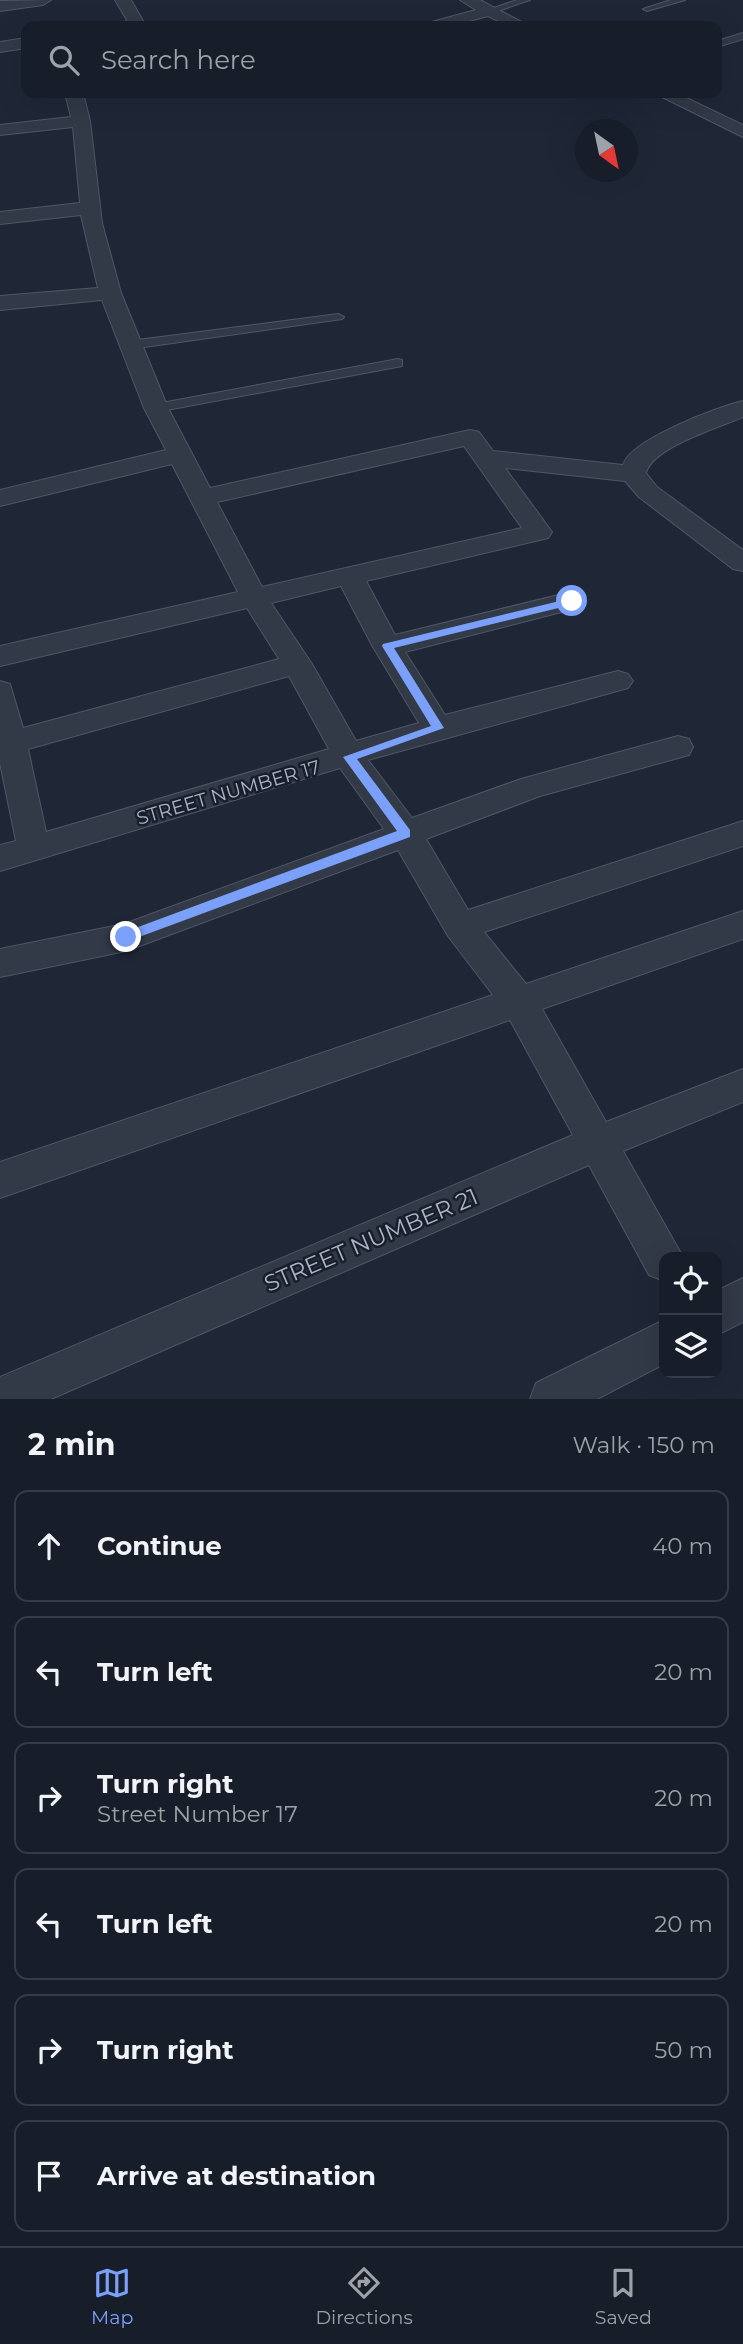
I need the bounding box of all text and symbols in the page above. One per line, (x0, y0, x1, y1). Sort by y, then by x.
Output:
search box (21, 21, 722, 98)
icon: search (45, 41, 83, 79)
text: Search here (101, 44, 256, 76)
north arrow (575, 119, 638, 182)
route start (556, 585, 587, 616)
street label: STREET NUMBER 17 (134, 755, 323, 830)
route end (110, 921, 141, 952)
street label: STREET NUMBER 21 (260, 1182, 482, 1298)
map controls (659, 1252, 722, 1378)
button: locate (659, 1252, 722, 1315)
button: layers (659, 1315, 722, 1378)
text: 2 min (28, 1426, 115, 1463)
text: Walk · 150 m (572, 1431, 715, 1459)
icon: ahead (30, 1527, 68, 1565)
text: Continue (97, 1530, 222, 1562)
text: 40 m (652, 1532, 713, 1560)
icon: left (30, 1653, 68, 1691)
text: Turn left (97, 1656, 213, 1688)
text: 20 m (654, 1658, 713, 1686)
text: Turn right (97, 1768, 233, 1800)
icon: right (30, 1779, 68, 1817)
text: 20 m (654, 1784, 713, 1812)
text: Street Number 17 (97, 1800, 298, 1828)
icon: left (30, 1905, 68, 1943)
text: Turn left (97, 1908, 213, 1940)
text: 20 m (654, 1910, 713, 1938)
icon: right (30, 2031, 68, 2069)
text: Turn right (97, 2034, 233, 2066)
text: 50 m (654, 2036, 713, 2064)
icon: arrive (30, 2157, 68, 2195)
text: Arrive at destination (97, 2160, 376, 2192)
tab: Map (91, 2264, 133, 2329)
tab: Directions (315, 2264, 413, 2329)
tab: Saved (595, 2264, 652, 2329)

